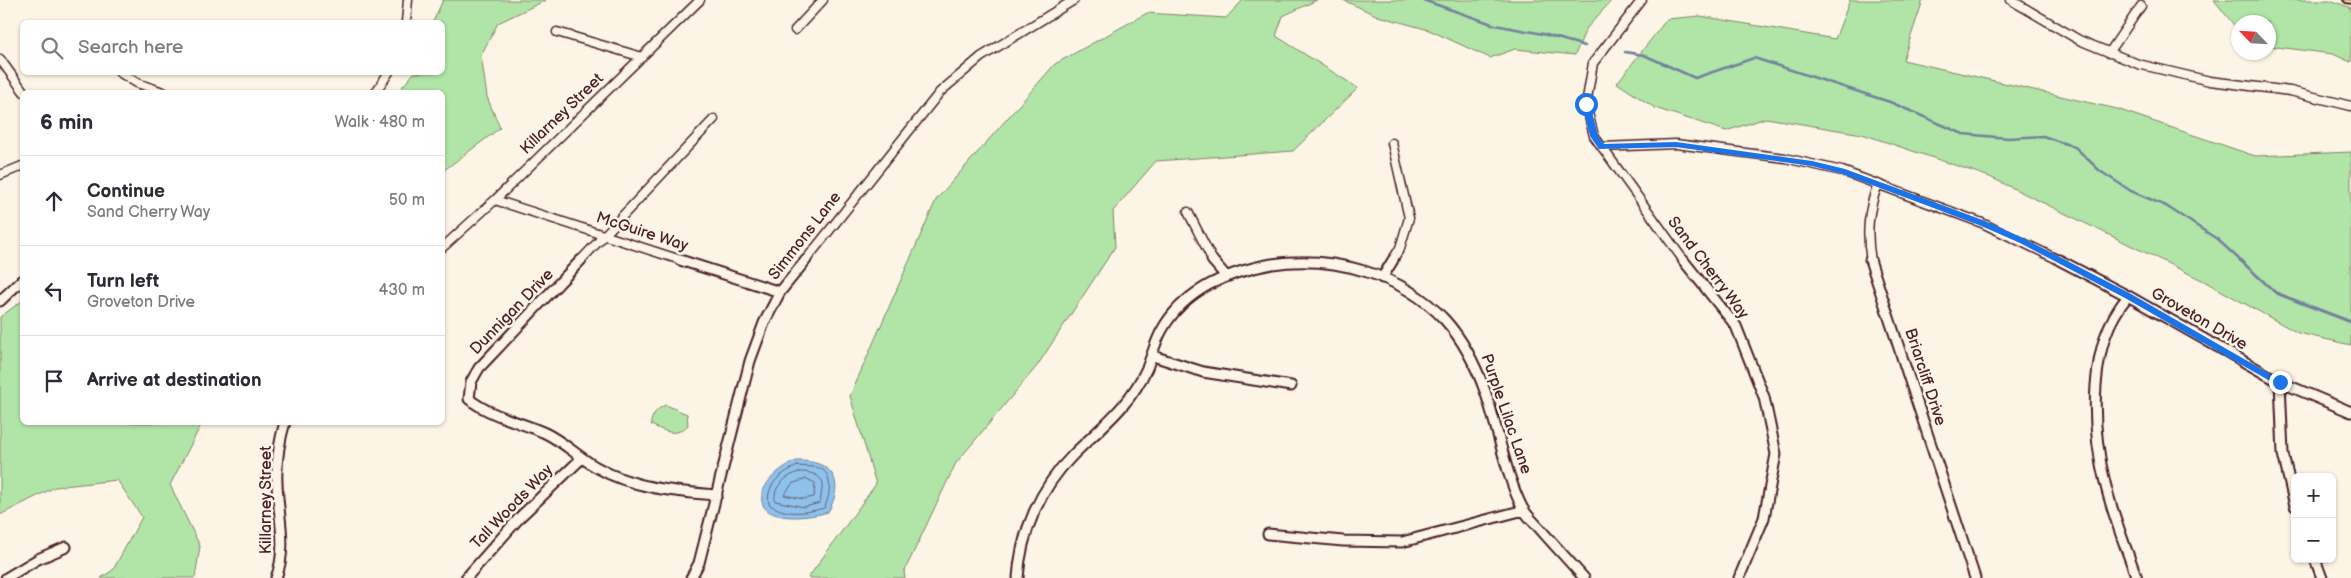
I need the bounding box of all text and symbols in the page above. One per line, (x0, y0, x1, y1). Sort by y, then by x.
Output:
north arrow (2231, 15, 2276, 60)
search box (20, 20, 445, 75)
icon: search (38, 34, 66, 62)
text: Search here (78, 36, 183, 59)
street label: Killarney Street (516, 69, 608, 158)
route start (1575, 93, 1598, 116)
text: 6 min (40, 110, 93, 135)
text: Walk · 480 m (334, 113, 425, 132)
text: Continue (87, 180, 165, 203)
icon: ahead (40, 187, 68, 215)
street label: Simmons Lane (765, 188, 846, 284)
text: 50 m (389, 191, 425, 210)
text: Sand Cherry Way (87, 203, 210, 222)
street label: McGuire Way (594, 208, 691, 256)
street label: Sand Cherry Way (1663, 213, 1753, 324)
street label: Dunnigan Drive (466, 265, 558, 359)
text: Turn left (87, 270, 159, 293)
icon: left (40, 277, 68, 305)
text: 430 m (378, 281, 425, 300)
street label: Groveton Drive (2148, 284, 2251, 354)
text: Groveton Drive (87, 293, 195, 312)
street label: Briarcliff Drive (1900, 326, 1950, 429)
street label: Purple Lilac Lane (1477, 351, 1536, 477)
icon: arrive (40, 367, 68, 395)
text: Arrive at destination (87, 369, 262, 392)
route end (2269, 371, 2292, 394)
street label: Killarney Street (257, 446, 276, 554)
street label: Tall Woods Way (467, 460, 558, 553)
map controls (2291, 473, 2336, 563)
button: + (2291, 473, 2336, 518)
button: − (2291, 518, 2336, 563)

